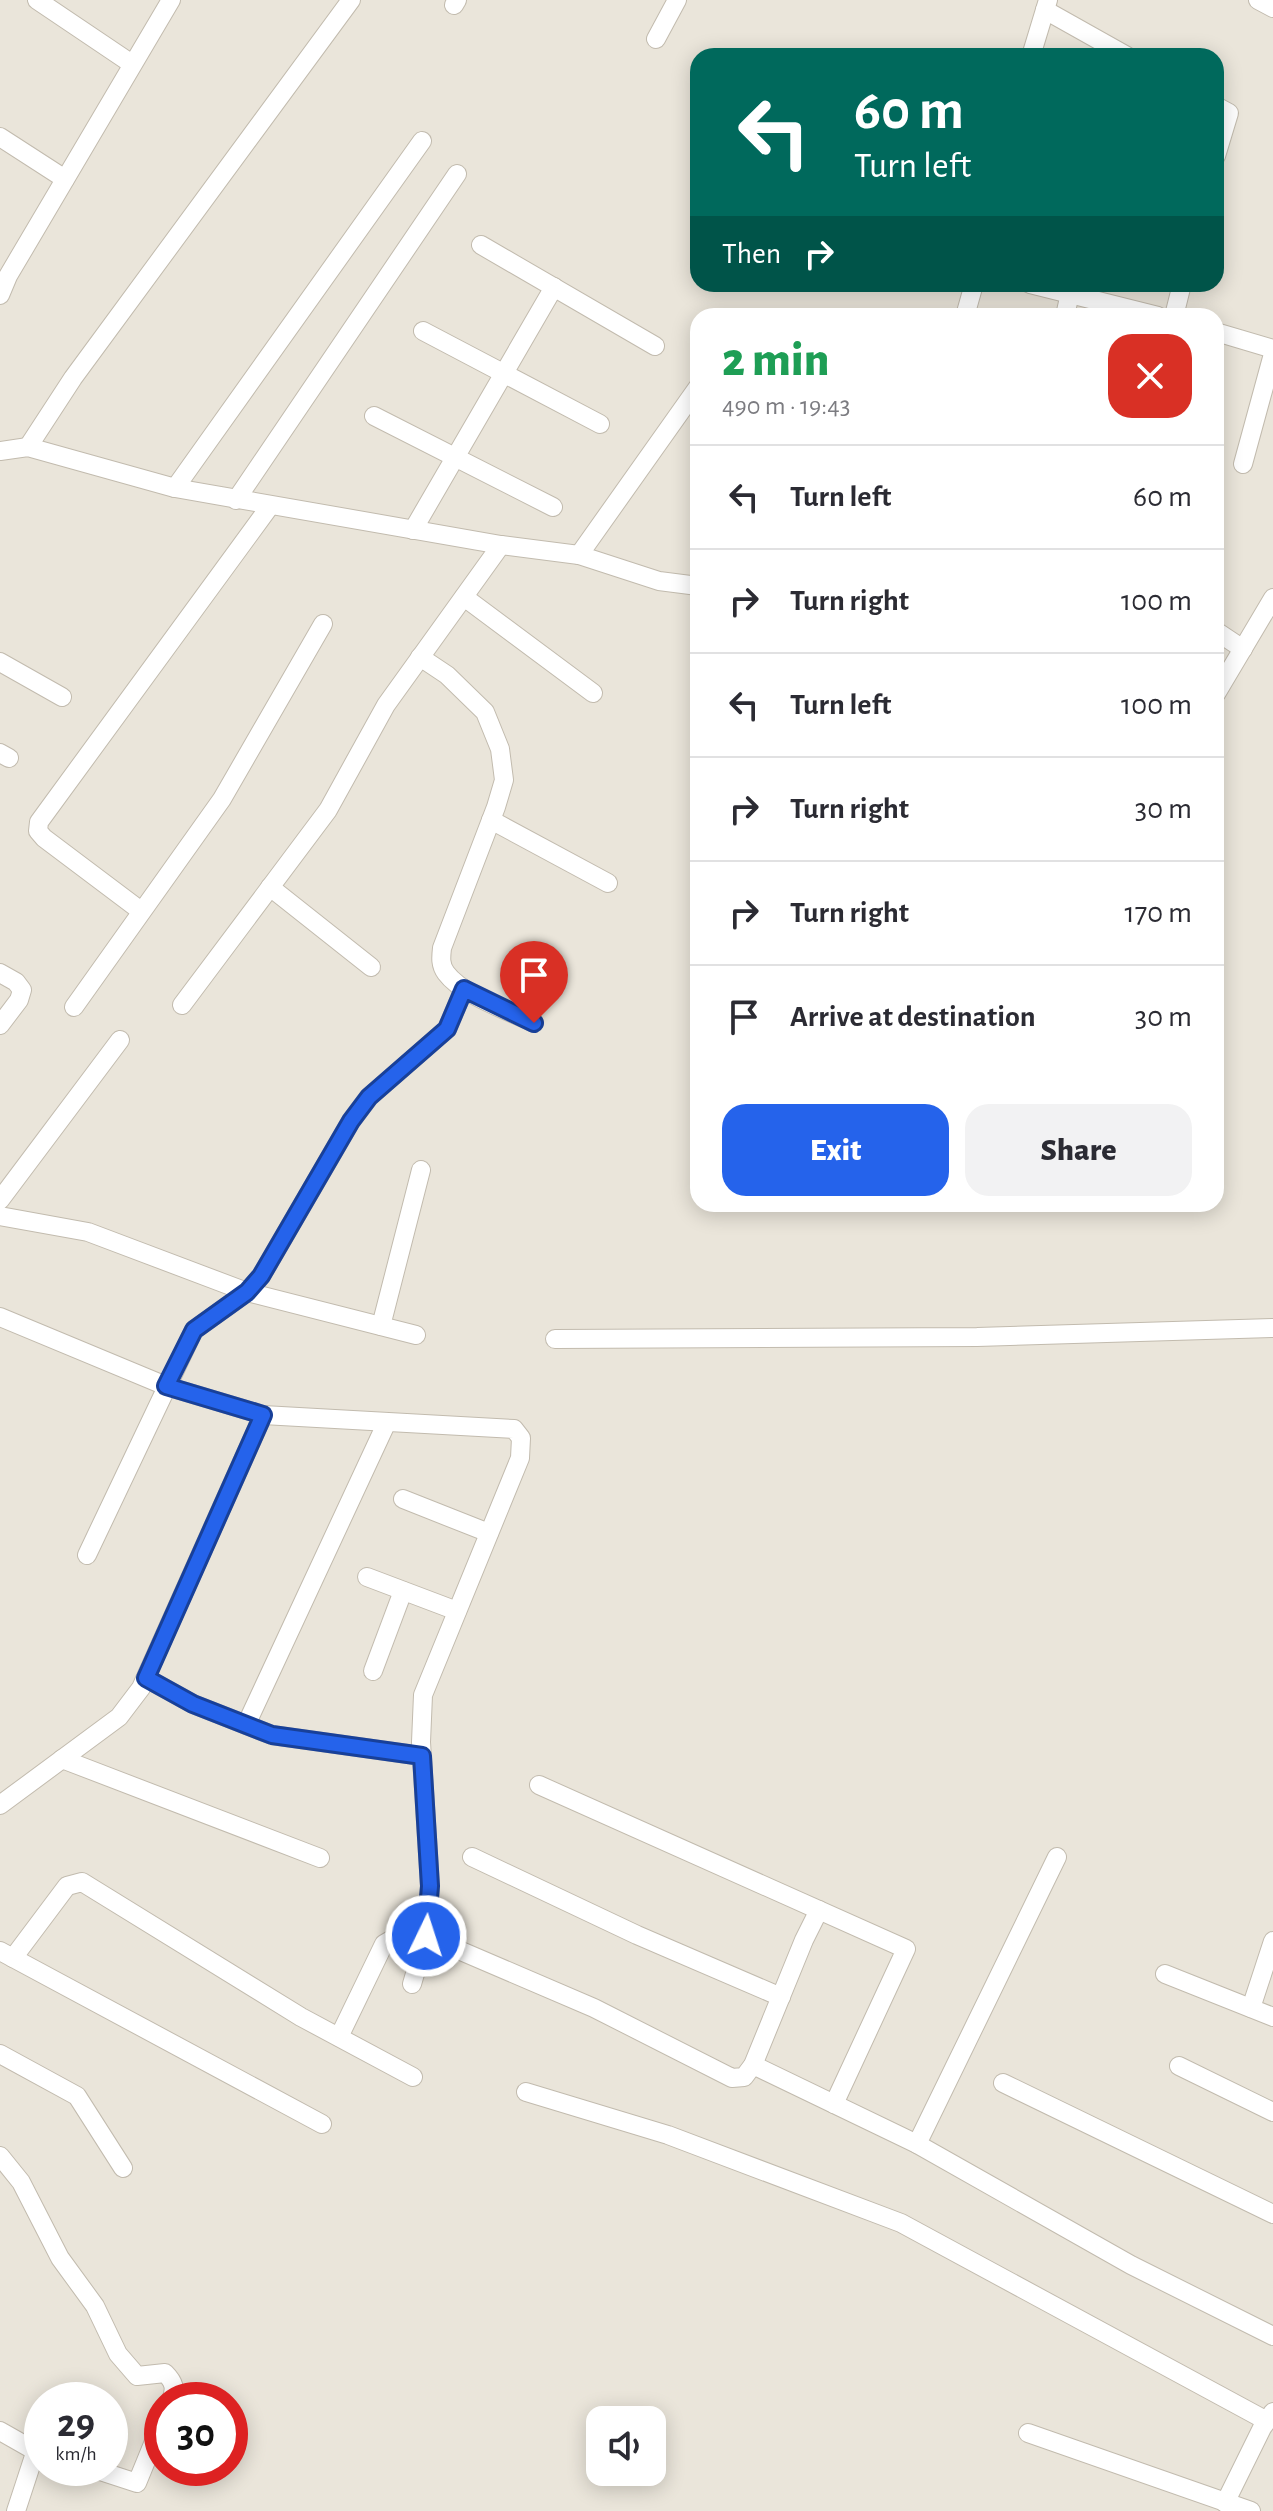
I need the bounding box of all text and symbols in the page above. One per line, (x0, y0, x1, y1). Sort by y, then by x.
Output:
icon: left (722, 80, 826, 184)
text: 60 m (854, 83, 964, 139)
text: Turn left (854, 148, 971, 184)
icon: right (797, 232, 841, 276)
text: Then (722, 239, 781, 269)
button: close (1108, 334, 1192, 418)
text: 2 min (722, 337, 830, 385)
text: 490 m · 19:43 (722, 393, 850, 419)
icon: left (722, 475, 766, 519)
text: Turn left (790, 482, 891, 512)
text: 60 m (1133, 482, 1192, 512)
icon: right (722, 579, 766, 623)
text: Turn right (790, 586, 909, 616)
text: 100 m (1121, 586, 1192, 616)
icon: left (722, 683, 766, 727)
text: Turn left (790, 690, 891, 720)
text: 100 m (1121, 690, 1192, 720)
icon: right (722, 787, 766, 831)
text: Turn right (790, 794, 909, 824)
text: 30 m (1135, 794, 1192, 824)
icon: right (722, 891, 766, 935)
text: Turn right (790, 898, 909, 928)
text: 170 m (1124, 898, 1192, 928)
pin (500, 941, 568, 1023)
icon: arrive (512, 953, 556, 997)
icon: arrive (722, 995, 766, 1039)
text: Arrive at destination (790, 1002, 1036, 1032)
text: 30 m (1135, 1002, 1192, 1032)
button: Exit (722, 1104, 949, 1196)
button: Share (965, 1104, 1192, 1196)
position arrow (384, 1894, 468, 1978)
speed limit sign: 30 (144, 2382, 248, 2486)
text: 29 (57, 2404, 95, 2444)
map controls (586, 2406, 666, 2486)
button: sound (586, 2406, 666, 2486)
text: km/h (55, 2444, 97, 2464)

